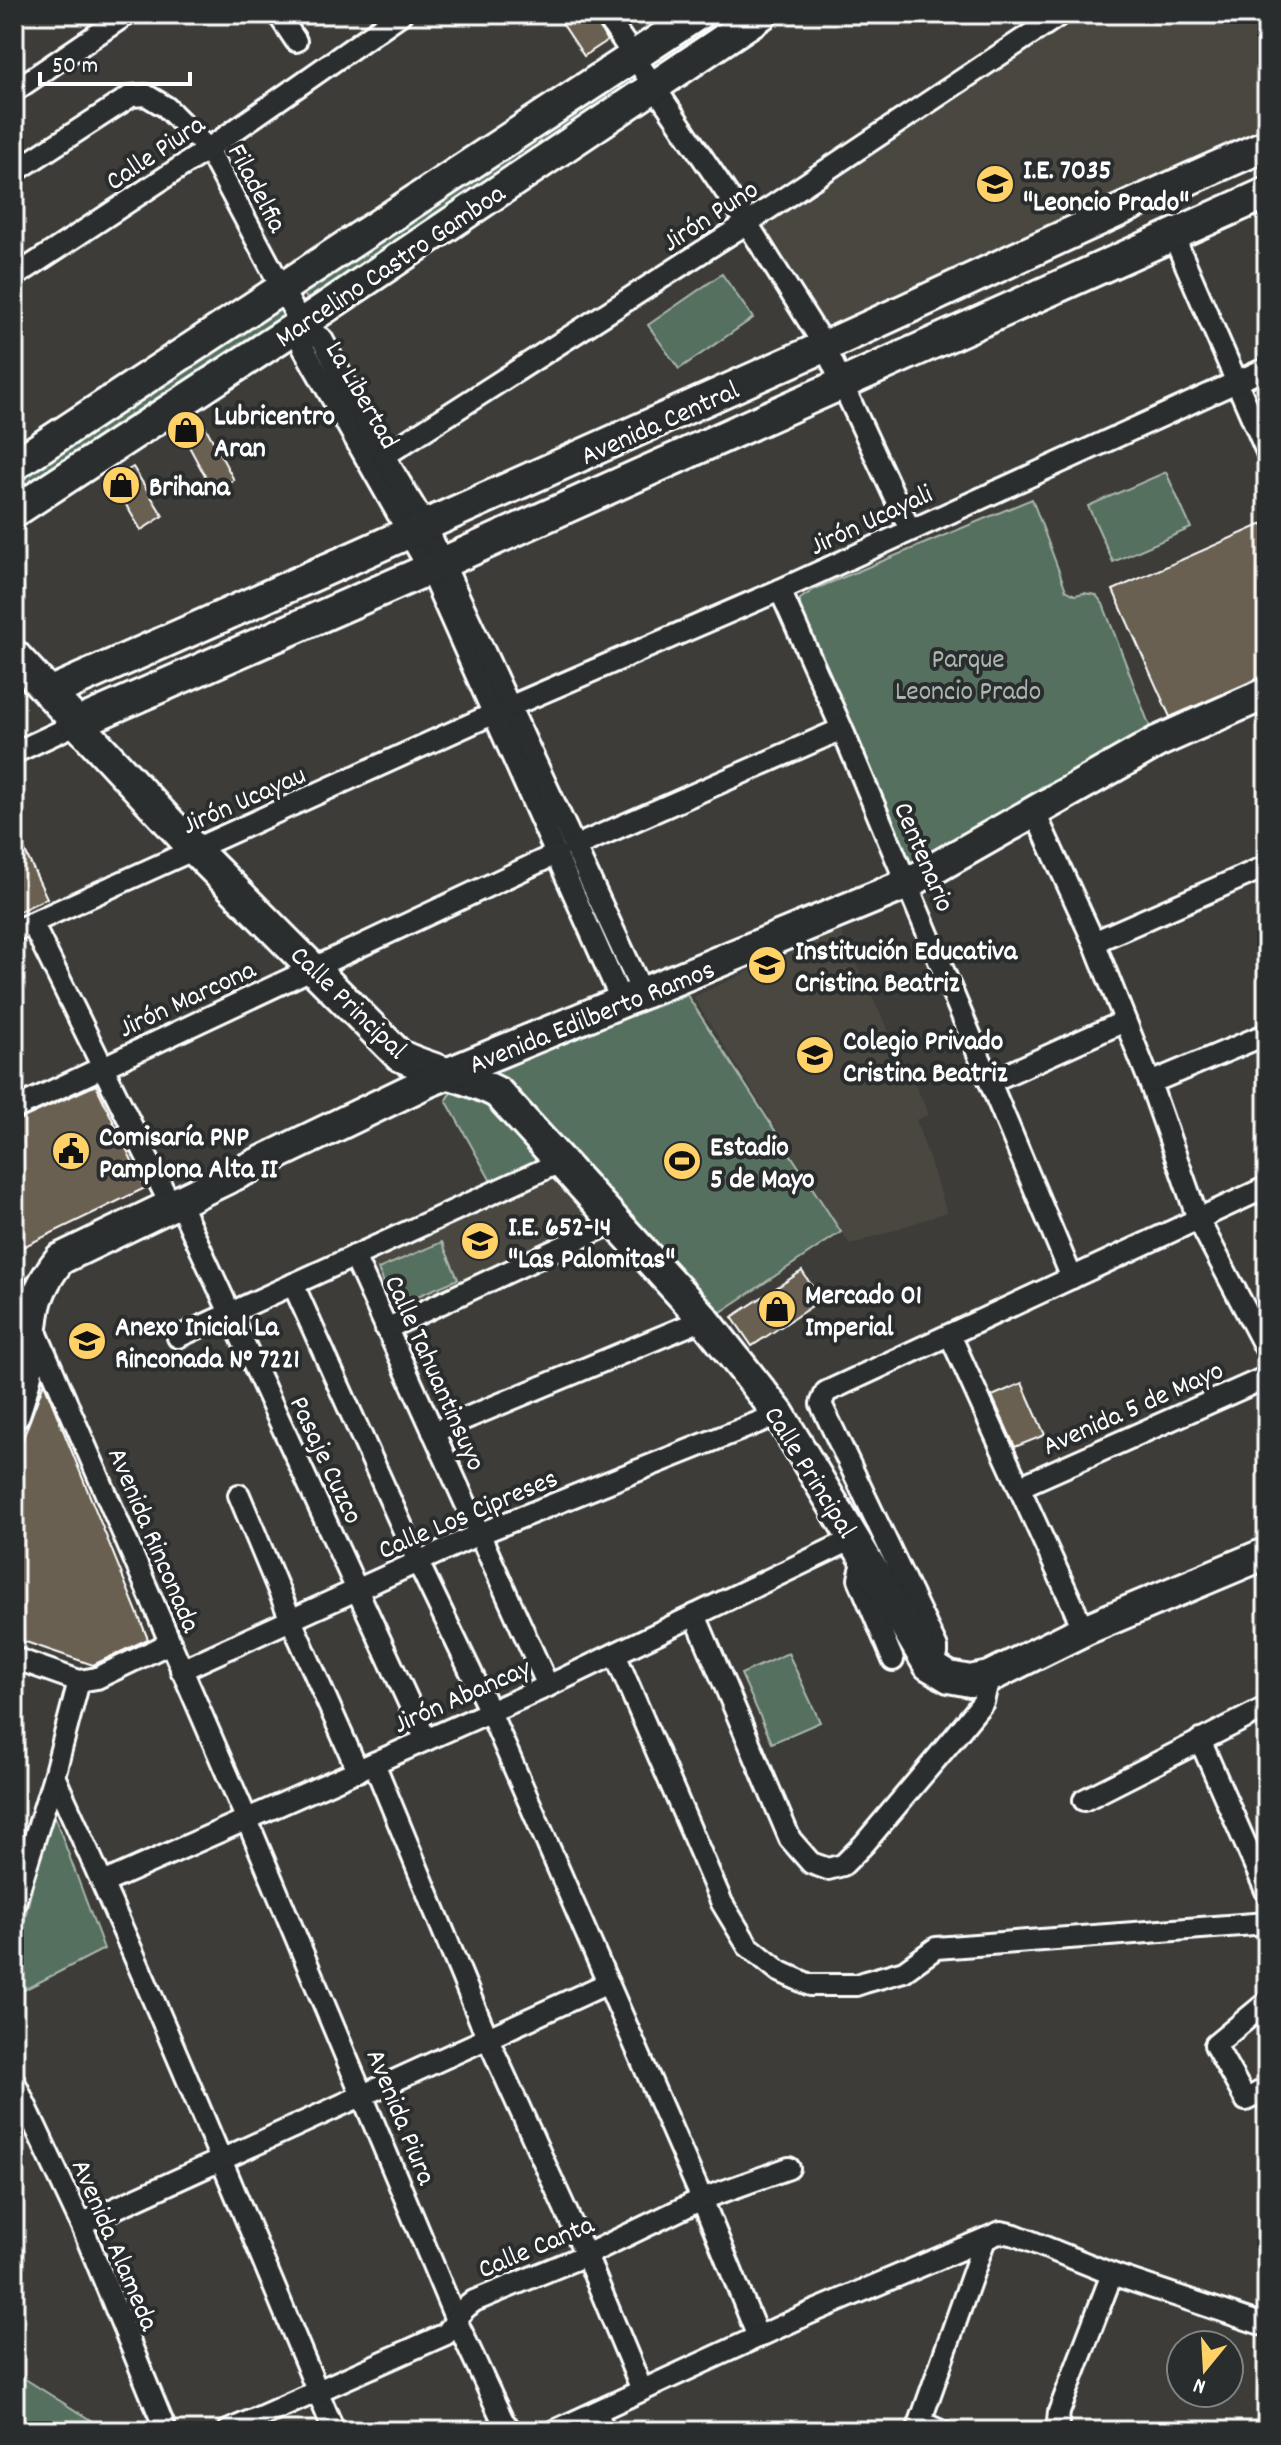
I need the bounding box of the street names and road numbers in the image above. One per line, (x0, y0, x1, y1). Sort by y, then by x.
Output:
street label: Calle Piura (99, 107, 215, 203)
street label: Filadelfia (214, 138, 295, 242)
street label: Jirón Puno (656, 172, 768, 264)
street label: Marcelino Castro Gamboa (269, 176, 515, 360)
street label: La Libertad (313, 335, 407, 458)
street label: Avenida Central (575, 373, 747, 478)
street label: Jirón Ucayali (804, 477, 940, 568)
street label: Jirón Ucayau (177, 757, 313, 848)
street label: Centenario (880, 797, 962, 919)
street label: Calle Principal (279, 938, 414, 1071)
street label: Jirón Marcona (113, 952, 264, 1051)
street label: Avenida Edilberto Ramos (464, 952, 722, 1087)
street label: Calle Tahuantinsuyo (371, 1270, 493, 1478)
street label: Avenida 5 de Mayo (1037, 1353, 1231, 1468)
street label: Pasaje Cuzco (276, 1391, 371, 1532)
street label: Calle Principal (751, 1400, 864, 1548)
street label: Avenida Rinconada (94, 1442, 209, 1641)
street label: Calle Los Cipreses (373, 1461, 565, 1572)
street label: Jirón Abancay (388, 1650, 539, 1747)
street label: Avenida Piura (353, 2044, 444, 2193)
street label: Avenida Alameda (58, 2154, 167, 2339)
street label: Calle Canta (473, 2207, 602, 2292)

